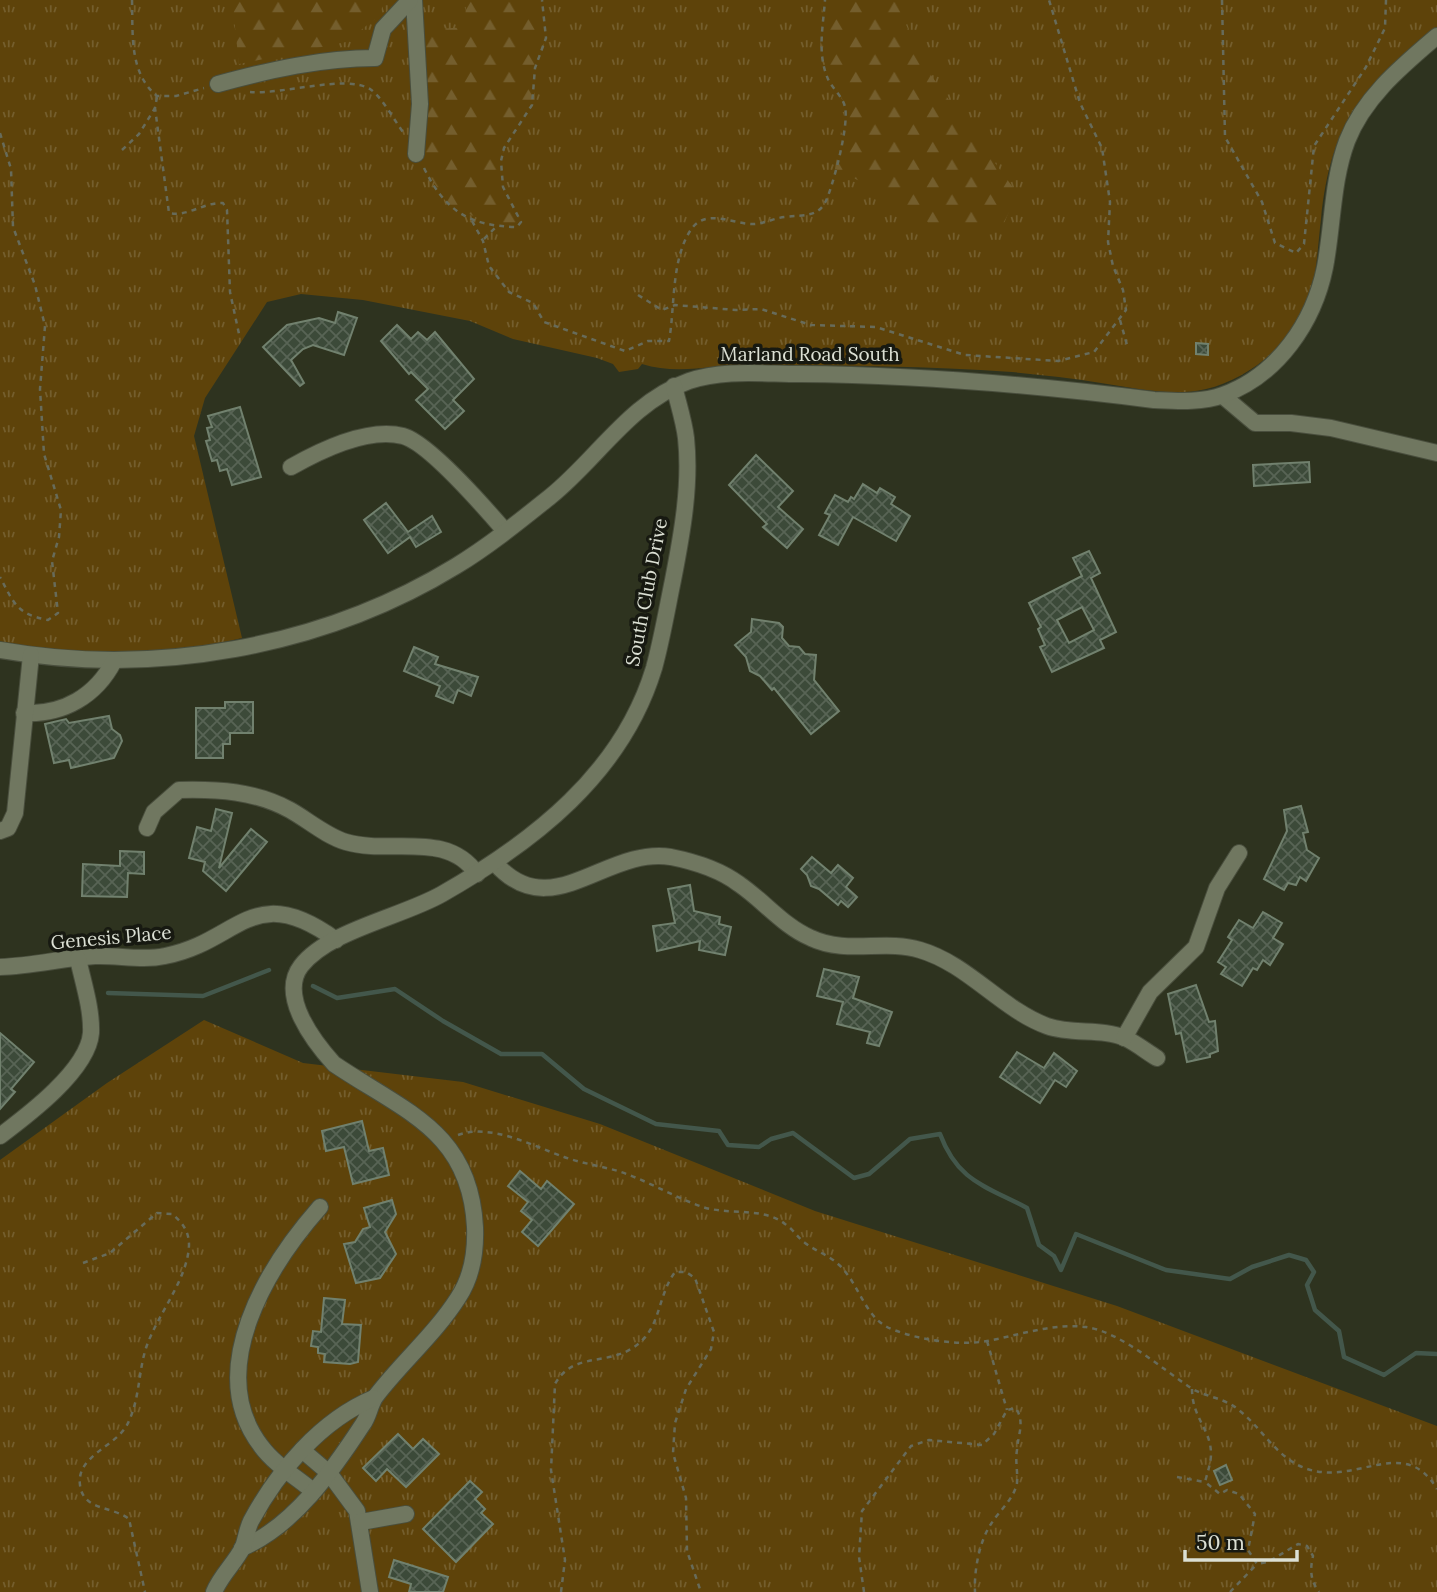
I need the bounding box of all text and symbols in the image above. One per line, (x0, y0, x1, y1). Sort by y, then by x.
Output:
street label: Marland Road South (720, 342, 900, 366)
street label: South Club Drive (620, 516, 672, 668)
street label: Genesis Place (50, 920, 172, 954)
scale bar (1185, 1518, 1297, 1562)
text: 50 m (1196, 1529, 1245, 1556)

